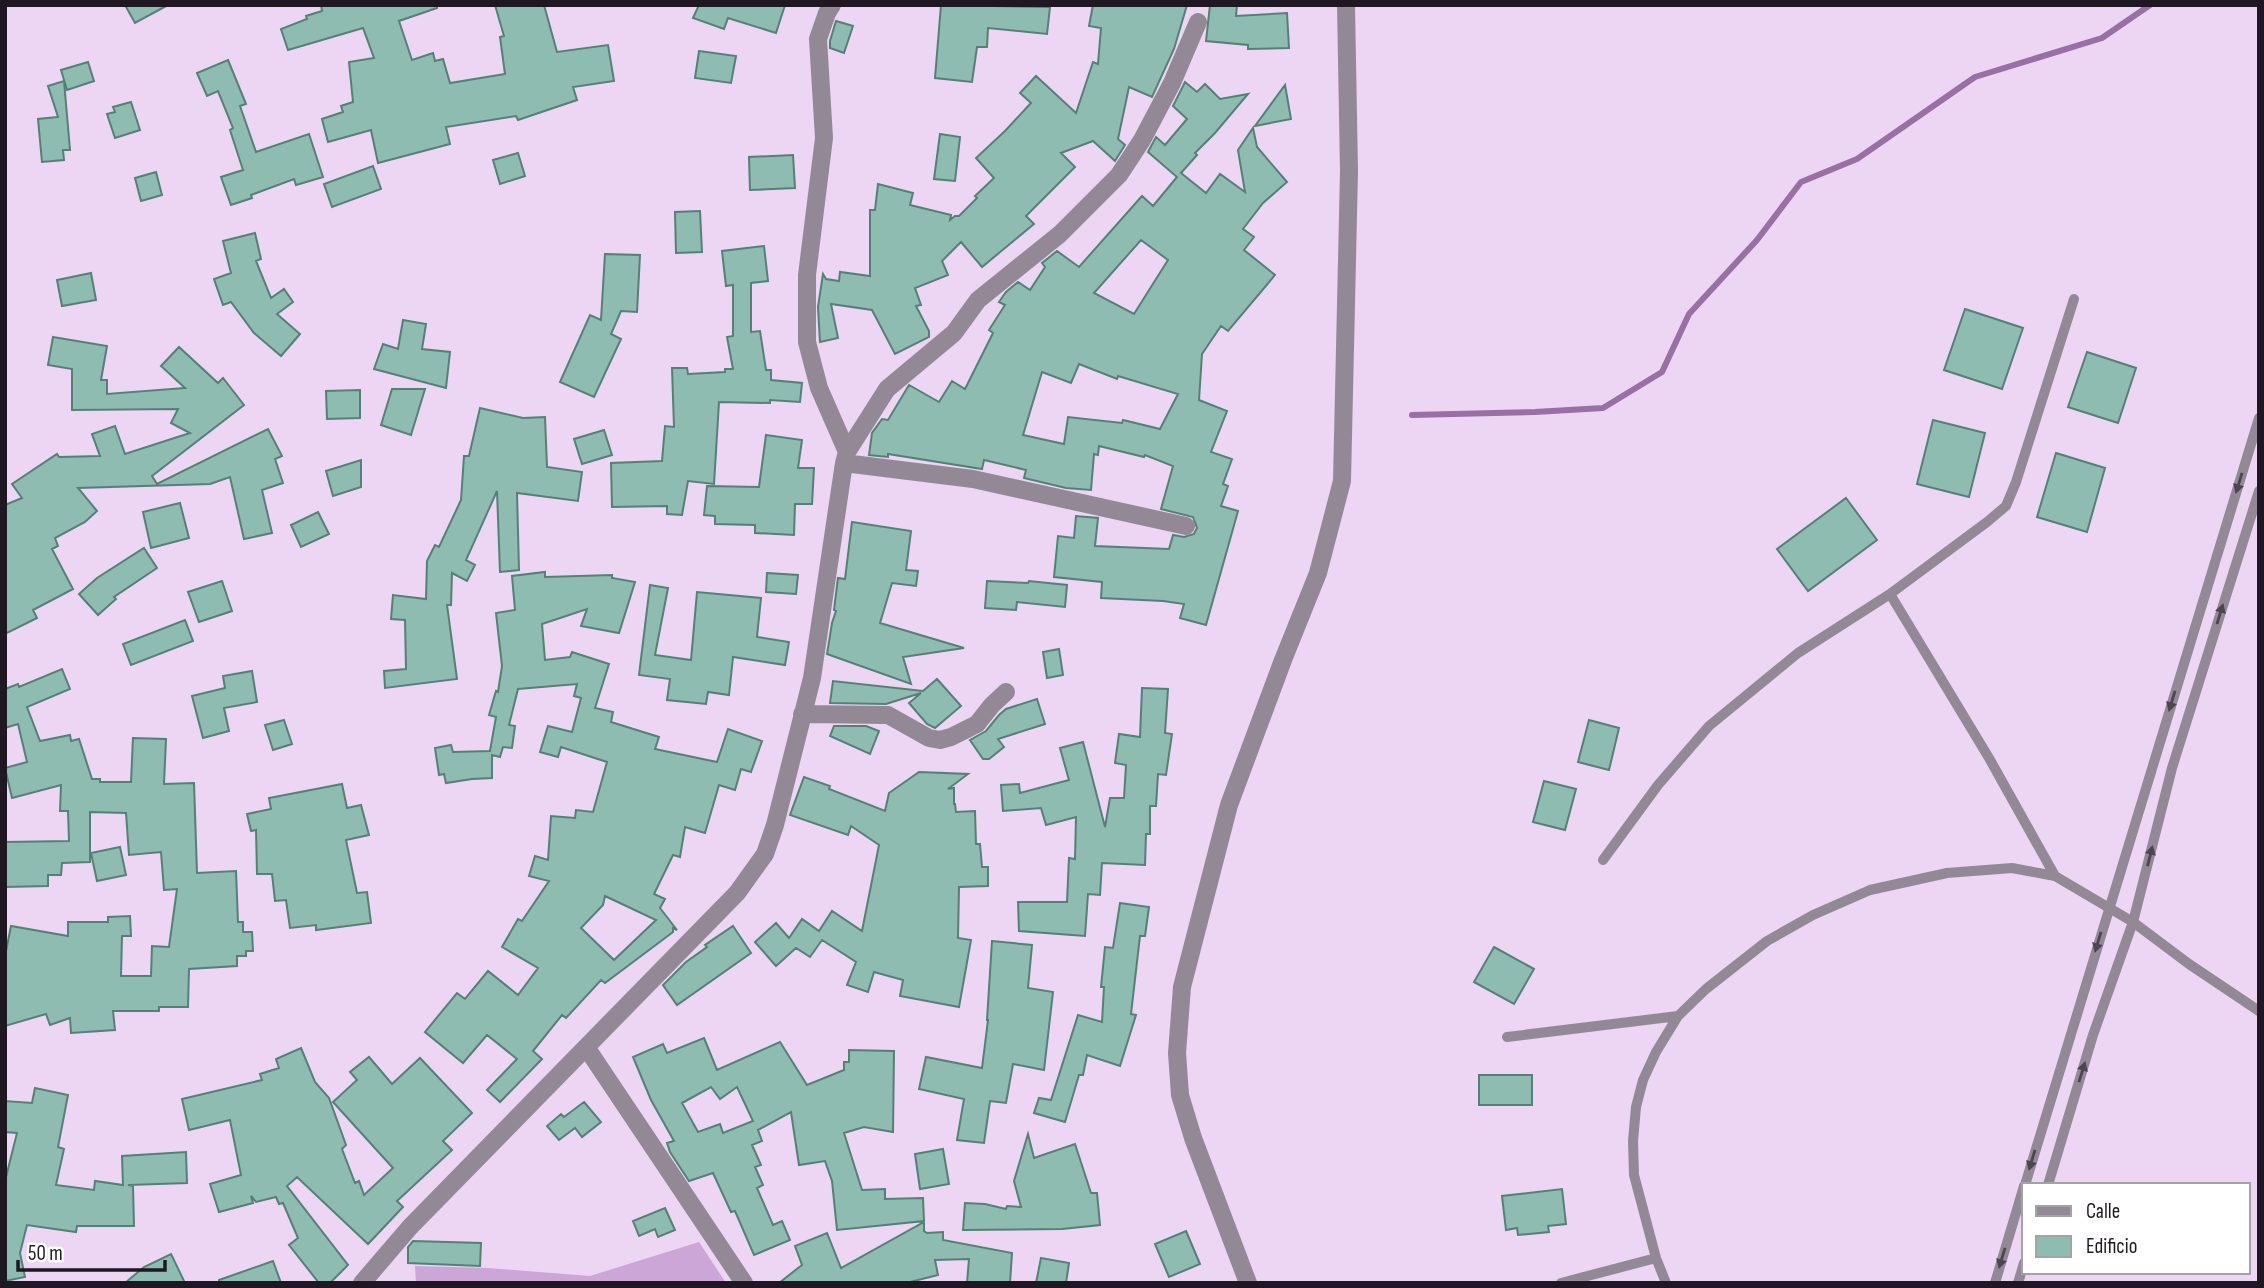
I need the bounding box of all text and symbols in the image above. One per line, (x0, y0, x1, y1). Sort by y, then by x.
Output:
one-way arrow (2233, 473, 2243, 494)
one-way arrow (2216, 603, 2226, 624)
one-way arrow (2166, 691, 2176, 712)
one-way arrow (2145, 845, 2156, 867)
one-way arrow (2093, 932, 2103, 953)
one-way arrow (2077, 1062, 2087, 1083)
one-way arrow (2027, 1149, 2037, 1170)
legend (2022, 1183, 2250, 1274)
text: Calle (2086, 1199, 2120, 1224)
scale bar (18, 1228, 164, 1272)
text: Edificio (2086, 1234, 2137, 1259)
text: 50 m (28, 1241, 63, 1266)
one-way arrow (1997, 1247, 2007, 1268)

